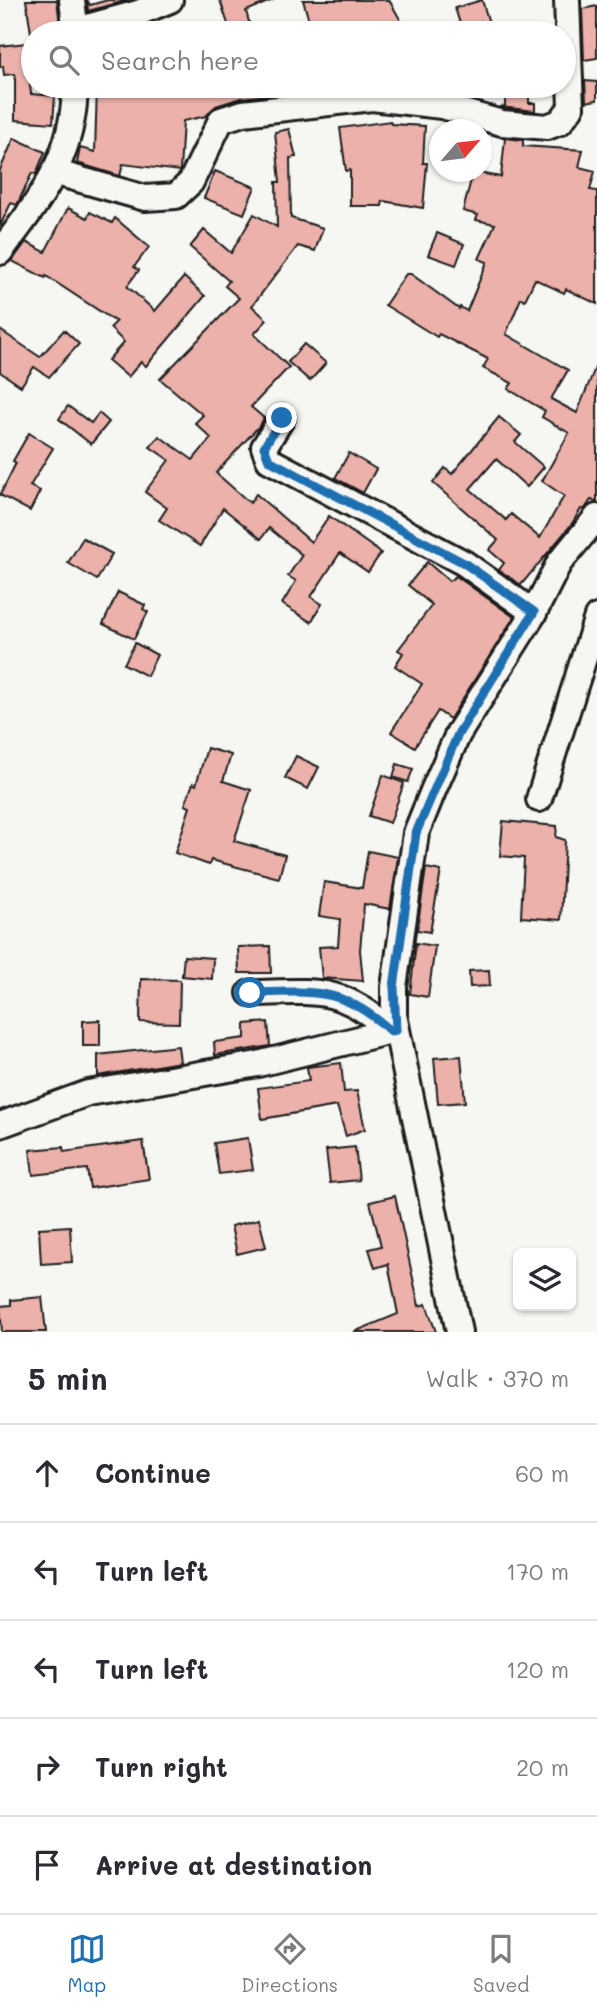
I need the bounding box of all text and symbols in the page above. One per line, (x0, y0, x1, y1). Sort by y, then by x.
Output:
search box (21, 21, 576, 98)
icon: search (45, 41, 83, 79)
text: Search here (101, 43, 259, 77)
north arrow (429, 119, 492, 182)
route end (266, 402, 297, 433)
route start (234, 977, 265, 1008)
map controls (513, 1248, 576, 1311)
button: layers (513, 1248, 576, 1311)
text: 5 min (28, 1358, 108, 1398)
text: Walk · 370 m (426, 1363, 569, 1393)
icon: ahead (28, 1454, 66, 1492)
text: Continue (95, 1456, 211, 1490)
text: 60 m (515, 1458, 569, 1488)
icon: left (28, 1552, 66, 1590)
text: Turn left (95, 1554, 208, 1588)
text: 170 m (506, 1556, 569, 1586)
icon: left (28, 1650, 66, 1688)
text: Turn left (95, 1652, 208, 1686)
text: 120 m (506, 1654, 569, 1684)
icon: right (28, 1748, 66, 1786)
text: Turn right (95, 1750, 228, 1784)
text: 20 m (516, 1752, 569, 1782)
icon: arrive (28, 1846, 66, 1884)
text: Arrive at destination (95, 1848, 372, 1882)
tab: Map (68, 1930, 106, 1997)
tab: Directions (241, 1930, 338, 1997)
tab: Saved (473, 1930, 529, 1997)

